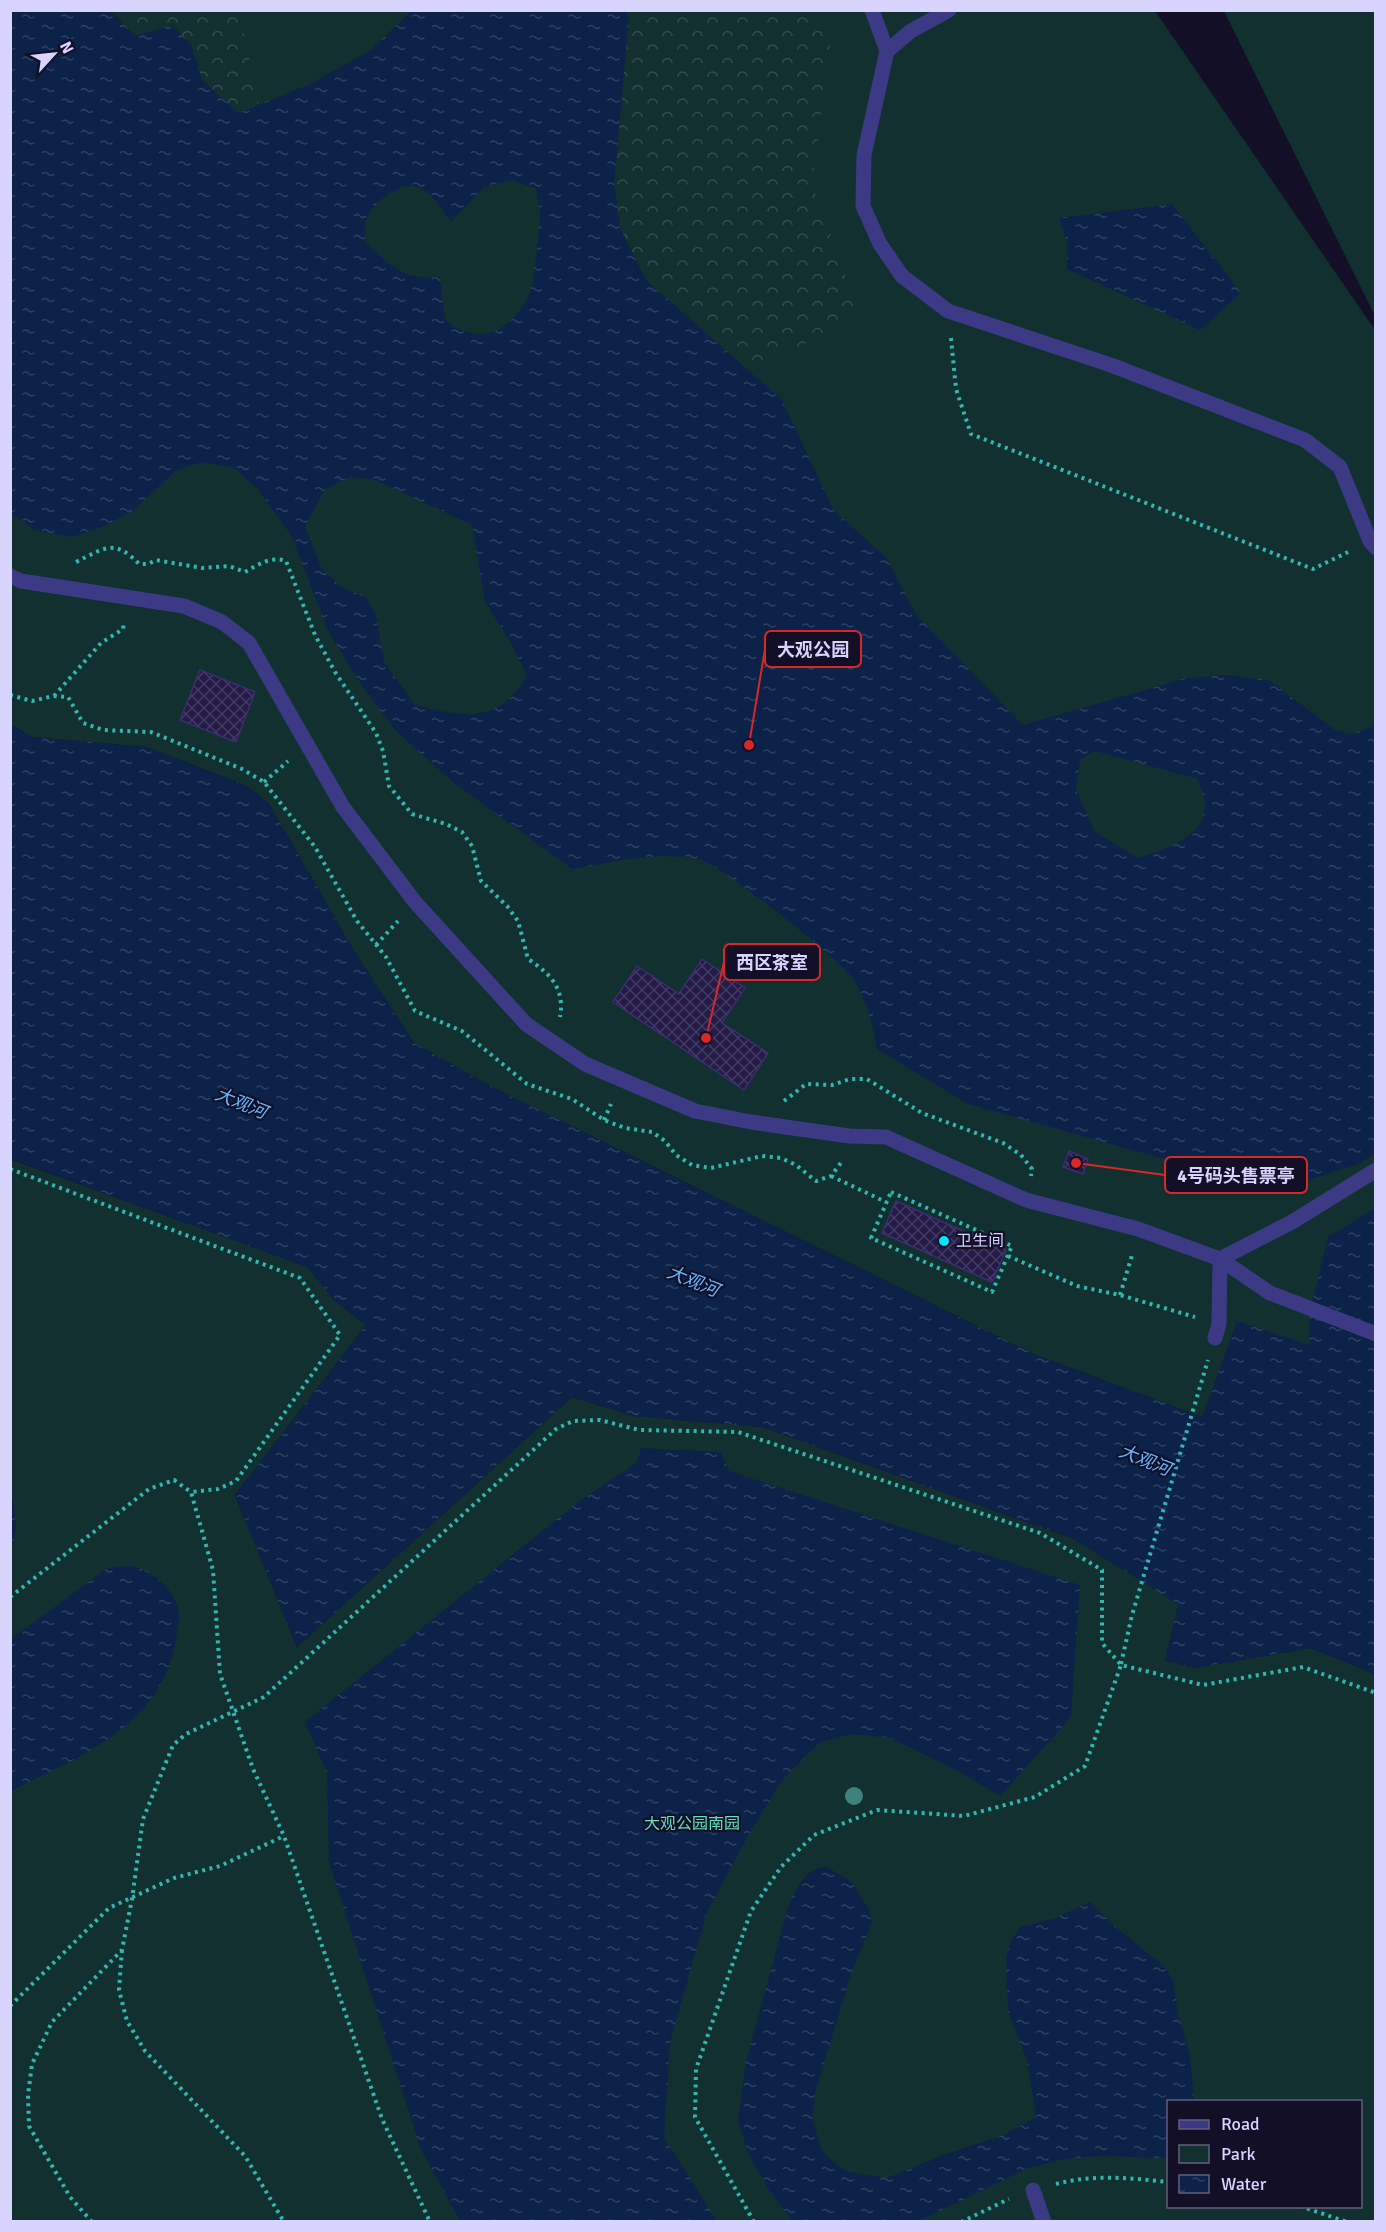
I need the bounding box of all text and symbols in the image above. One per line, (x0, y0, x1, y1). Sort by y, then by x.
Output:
north arrow (24, 24, 84, 84)
text: N (55, 38, 78, 57)
callout: 大观公园 (765, 631, 861, 667)
text: 大观公园 (777, 639, 849, 661)
callout: 西区茶室 (724, 944, 820, 980)
text: 西区茶室 (736, 952, 808, 974)
water label: 大观河 (212, 1083, 273, 1124)
callout: 4号码头售票亭 (1165, 1157, 1307, 1193)
text: 4号码头售票亭 (1177, 1165, 1295, 1187)
place label: 卫生间 (956, 1231, 1004, 1251)
marker: 卫生间 (937, 1234, 951, 1248)
water label: 大观河 (664, 1261, 725, 1302)
water label: 大观河 (1116, 1440, 1177, 1481)
park label: 大观公园南园 (644, 1814, 740, 1834)
legend (1167, 2100, 1362, 2208)
text: Road (1221, 2113, 1260, 2135)
text: Park (1221, 2143, 1256, 2165)
text: Water (1221, 2173, 1267, 2195)

